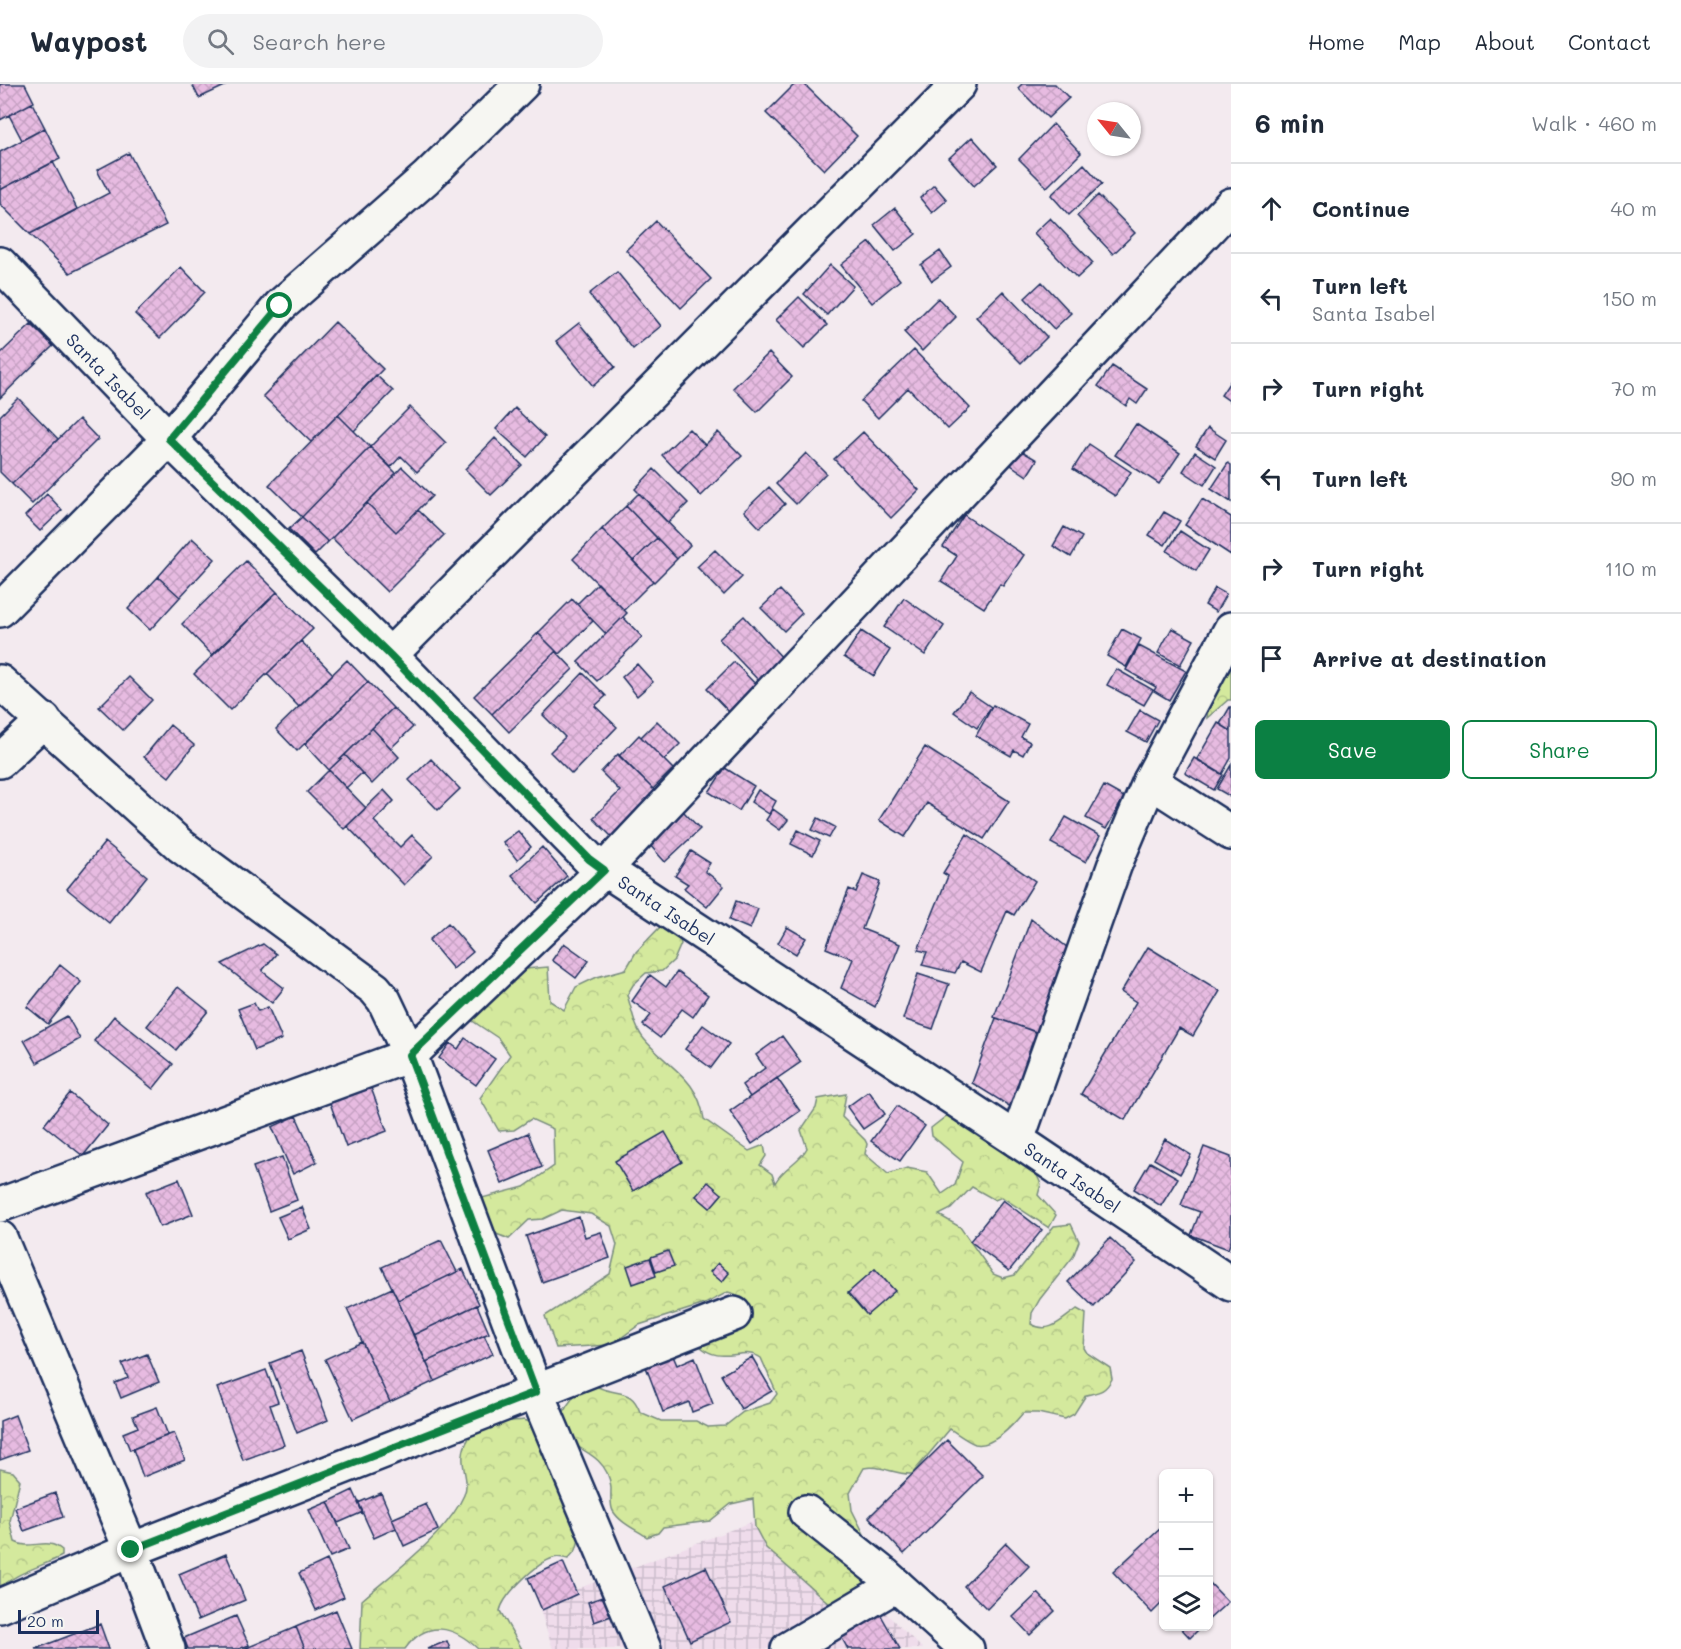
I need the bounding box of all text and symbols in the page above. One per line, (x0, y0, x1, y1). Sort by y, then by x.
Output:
search box (183, 14, 603, 68)
text: Waypost (30, 23, 147, 59)
icon: search (204, 25, 237, 58)
text: Search here (252, 27, 386, 56)
text: Home (1308, 28, 1365, 55)
text: Map (1398, 28, 1441, 55)
text: About (1474, 28, 1535, 55)
text: Contact (1568, 28, 1651, 55)
north arrow (1087, 102, 1141, 156)
text: 6 min (1255, 106, 1324, 140)
text: Walk · 460 m (1531, 110, 1657, 136)
icon: ahead (1255, 192, 1288, 225)
text: Continue (1312, 194, 1410, 223)
text: 40 m (1611, 195, 1657, 221)
text: Turn left (1312, 271, 1408, 300)
icon: left (1255, 282, 1288, 315)
text: 150 m (1602, 285, 1657, 311)
route start (266, 292, 292, 318)
text: Santa Isabel (1312, 300, 1436, 326)
street label: Santa Isabel (61, 328, 156, 425)
icon: right (1255, 372, 1288, 405)
text: Turn right (1312, 374, 1424, 403)
text: 70 m (1611, 375, 1657, 401)
icon: left (1255, 462, 1288, 495)
text: Turn left (1312, 464, 1408, 493)
text: 90 m (1611, 465, 1657, 491)
icon: right (1255, 552, 1288, 585)
text: Turn right (1312, 554, 1424, 583)
text: 110 m (1604, 555, 1657, 581)
icon: arrive (1255, 642, 1288, 675)
text: Arrive at destination (1312, 644, 1547, 673)
button: Save (1255, 720, 1450, 779)
button: Share (1462, 720, 1657, 779)
street label: Santa Isabel (613, 869, 720, 950)
street label: Santa Isabel (1019, 1136, 1125, 1218)
map controls (1159, 1469, 1213, 1631)
button: + (1159, 1469, 1213, 1523)
button: − (1159, 1523, 1213, 1577)
route end (117, 1536, 143, 1562)
button: layers (1159, 1577, 1213, 1631)
scale bar (18, 1607, 99, 1634)
text: 20 m (27, 1610, 64, 1631)

